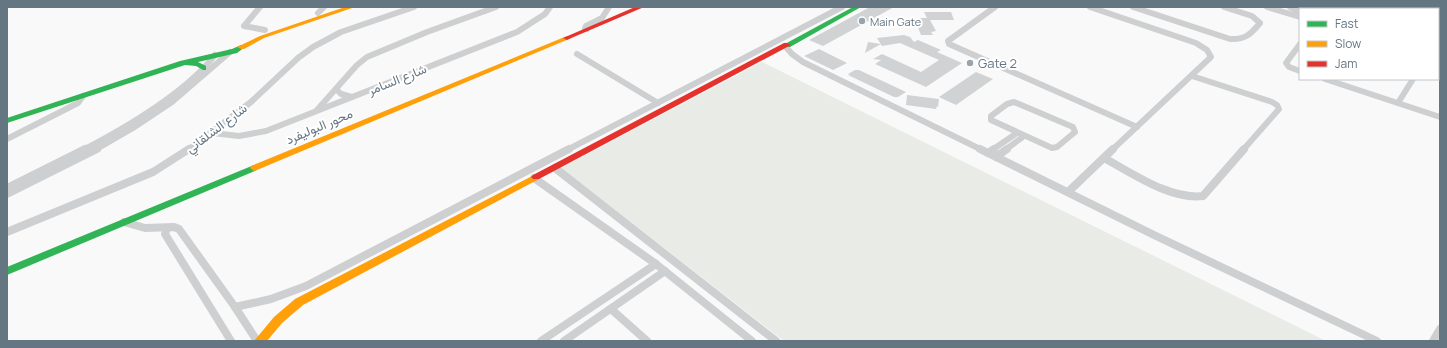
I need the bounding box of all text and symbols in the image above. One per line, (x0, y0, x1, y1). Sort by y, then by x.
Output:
legend (1299, 8, 1439, 80)
place label: Main Gate (870, 14, 922, 29)
text: Fast (1335, 15, 1359, 32)
marker: Main Gate (857, 16, 867, 26)
text: Slow (1335, 35, 1361, 52)
place label: Gate 2 (978, 54, 1017, 72)
text: Jam (1335, 55, 1357, 72)
marker: Gate 2 (965, 58, 975, 68)
street label: شارع السامر (364, 59, 429, 100)
street label: شارع الشلقاني (182, 99, 252, 159)
street label: محور البوليفرد (283, 104, 355, 148)

